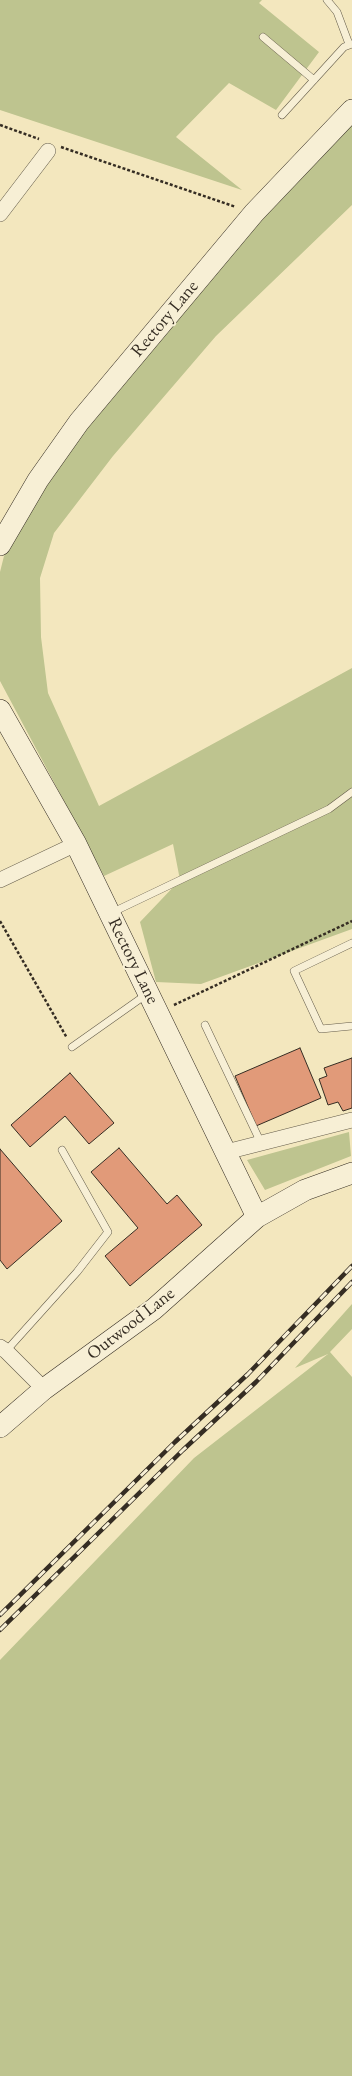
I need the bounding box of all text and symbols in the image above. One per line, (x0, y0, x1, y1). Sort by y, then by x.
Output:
street label: Rectory Lane (127, 276, 203, 362)
street label: Rectory Lane (103, 914, 163, 1008)
street label: Outwood Lane (83, 1283, 179, 1365)

